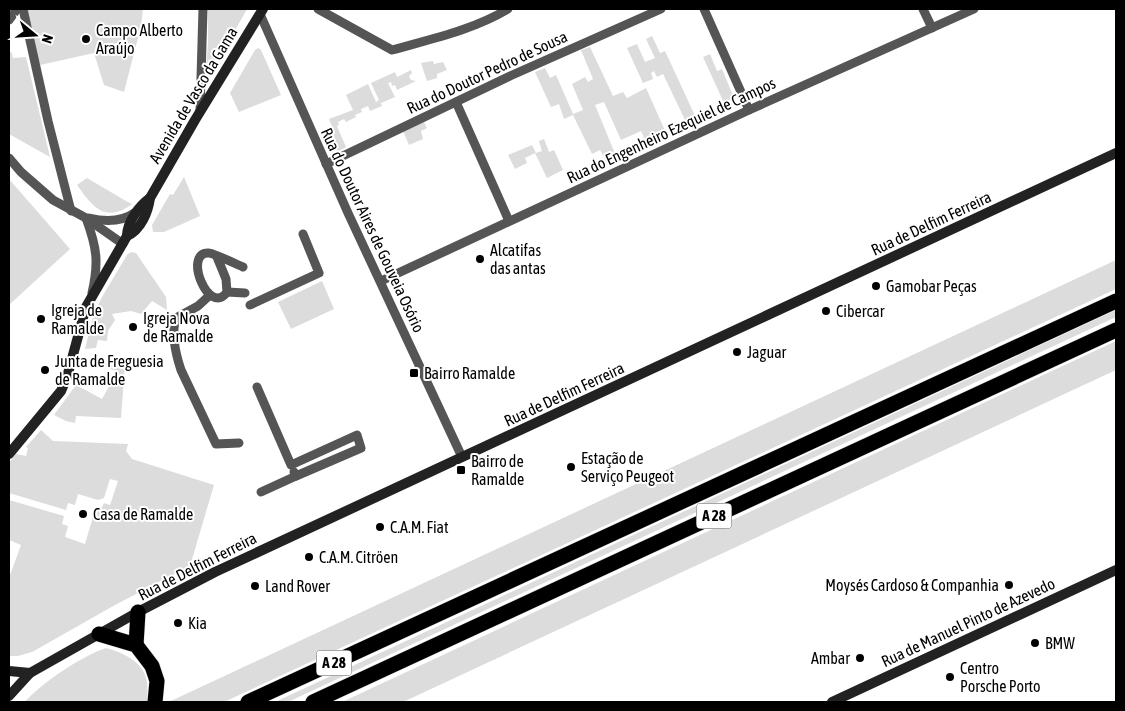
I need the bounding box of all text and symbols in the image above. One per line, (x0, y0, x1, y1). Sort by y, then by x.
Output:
north arrow (10, 10, 60, 60)
place label: Campo Alberto Araújo (96, 21, 183, 58)
street label: Avenida de Vasco da Gama (145, 24, 241, 166)
street label: Rua do Doutor Pedro de Sousa (404, 27, 570, 117)
text: N (38, 33, 56, 45)
marker: Campo Alberto Araújo (80, 33, 92, 45)
street label: Rua do Engenheiro Ezequiel de Campos (564, 73, 779, 187)
street label: Rua do Doutor Aires de Gouveia Osório (318, 125, 428, 335)
street label: Rua de Delfim Ferreira (868, 187, 994, 259)
place label: Alcatifas das antas (490, 241, 546, 277)
marker: Alcatifas das antas (474, 253, 486, 265)
place label: Gamobar Peças (886, 277, 977, 296)
marker: Gamobar Peças (870, 280, 882, 292)
place label: Igreja de Ramalde (51, 301, 104, 337)
place label: Cibercar (836, 302, 885, 320)
marker: Cibercar (820, 305, 832, 317)
place label: Igreja Nova de Ramalde (143, 309, 213, 345)
marker: Igreja de Ramalde (35, 313, 47, 325)
marker: Igreja Nova de Ramalde (127, 321, 139, 333)
place label: Jaguar (747, 343, 787, 362)
marker: Jaguar (731, 346, 743, 358)
place label: Junta de Freguesia de Ramalde (55, 352, 164, 388)
street label: Rua de Delfim Ferreira (501, 358, 627, 430)
marker: Junta de Freguesia de Ramalde (39, 364, 51, 376)
place label: Bairro Ramalde (424, 364, 515, 382)
marker: Bairro Ramalde (408, 367, 420, 379)
place label: Estação de Serviço Peugeot (581, 449, 675, 486)
place label: Bairro de Ramalde (471, 452, 524, 488)
marker: Estação de Serviço Peugeot (565, 461, 577, 473)
marker: Bairro de Ramalde (455, 464, 467, 476)
road number: A 28 (696, 504, 732, 528)
place label: Casa de Ramalde (93, 505, 193, 523)
marker: Casa de Ramalde (77, 508, 89, 520)
place label: C.A.M. Fiat (390, 518, 449, 536)
marker: C.A.M. Fiat (374, 521, 386, 533)
street label: Rua de Delfim Ferreira (135, 528, 259, 604)
place label: C.A.M. Citröen (319, 548, 398, 566)
marker: C.A.M. Citröen (303, 551, 315, 563)
street label: Rua de Manuel Pinto de Azevedo (878, 574, 1058, 670)
place label: Moysés Cardoso & Companhia (825, 576, 999, 595)
place label: Land Rover (265, 577, 330, 595)
marker: Moysés Cardoso & Companhia (1003, 579, 1015, 591)
marker: Land Rover (249, 580, 261, 592)
place label: Kia (188, 614, 207, 632)
marker: Kia (172, 617, 184, 629)
place label: BMW (1045, 634, 1075, 652)
marker: BMW (1029, 637, 1041, 649)
place label: Ambar (811, 649, 850, 667)
road number: A 28 (316, 650, 352, 676)
marker: Ambar (854, 652, 866, 664)
place label: Centro Porsche Porto (960, 659, 1040, 695)
marker: Centro Porsche Porto (944, 671, 956, 683)

